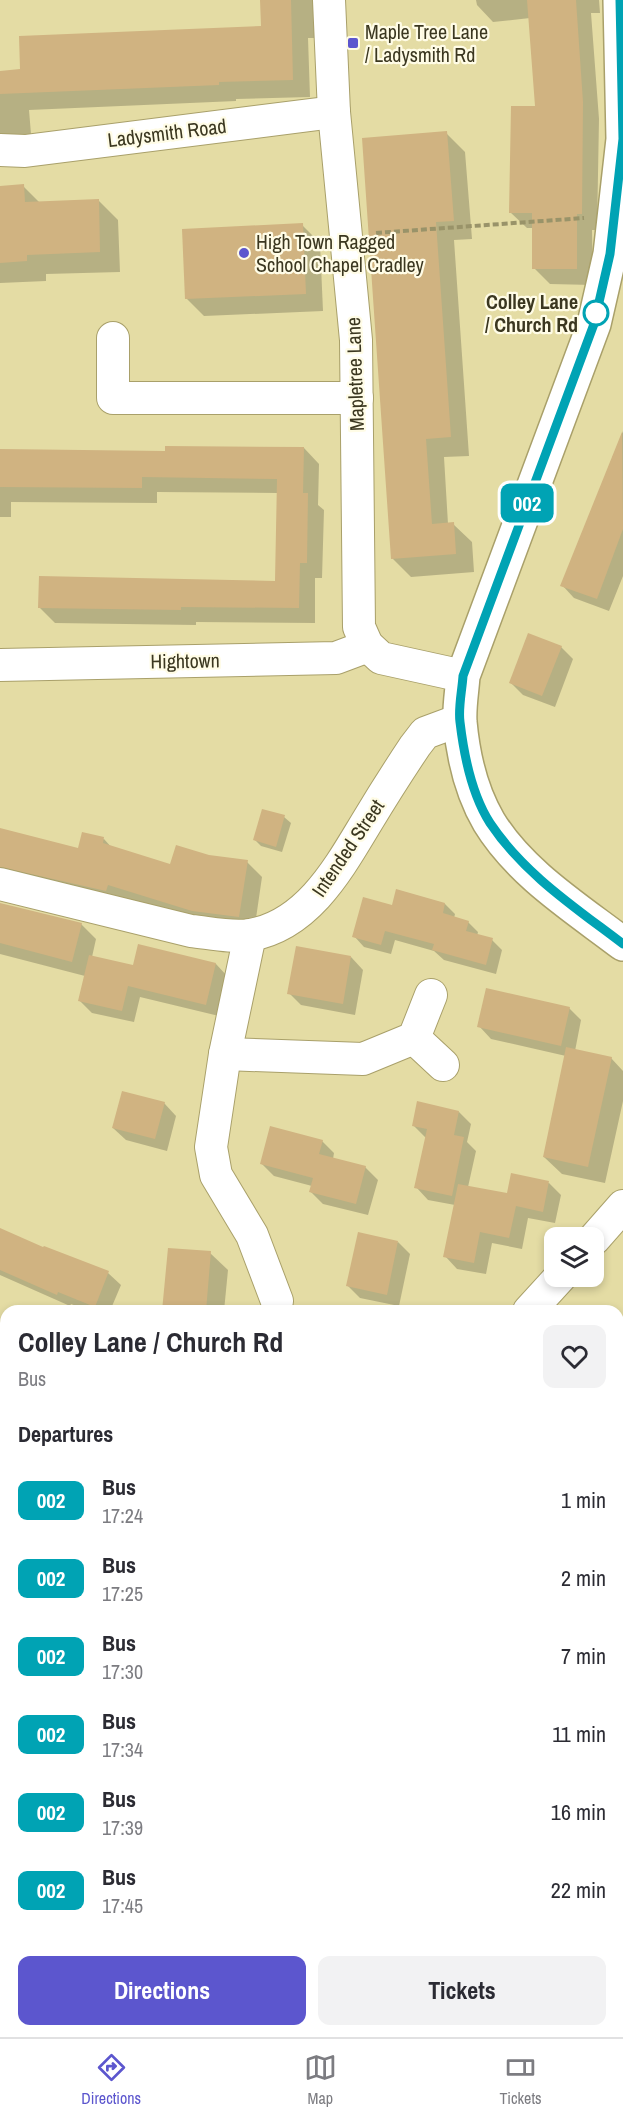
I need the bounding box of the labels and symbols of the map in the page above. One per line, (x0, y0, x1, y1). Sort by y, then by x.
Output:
place label: Maple Tree Lane / Ladysmith Rd (365, 18, 488, 68)
marker: Maple Tree Lane / Ladysmith Rd (346, 36, 360, 50)
street label: Ladysmith Road (106, 112, 228, 153)
place label: High Town Ragged School Chapel Cradley (256, 228, 425, 278)
marker: High Town Ragged School Chapel Cradley (237, 246, 251, 260)
place label: Colley Lane / Church Rd (485, 288, 578, 338)
marker: Colley Lane / Church Rd (583, 300, 609, 326)
street label: Mapletree Lane (339, 317, 370, 431)
line badge: 002 (492, 484, 562, 522)
street label: Hightown (150, 646, 220, 675)
street label: Intended Street (305, 793, 390, 902)

